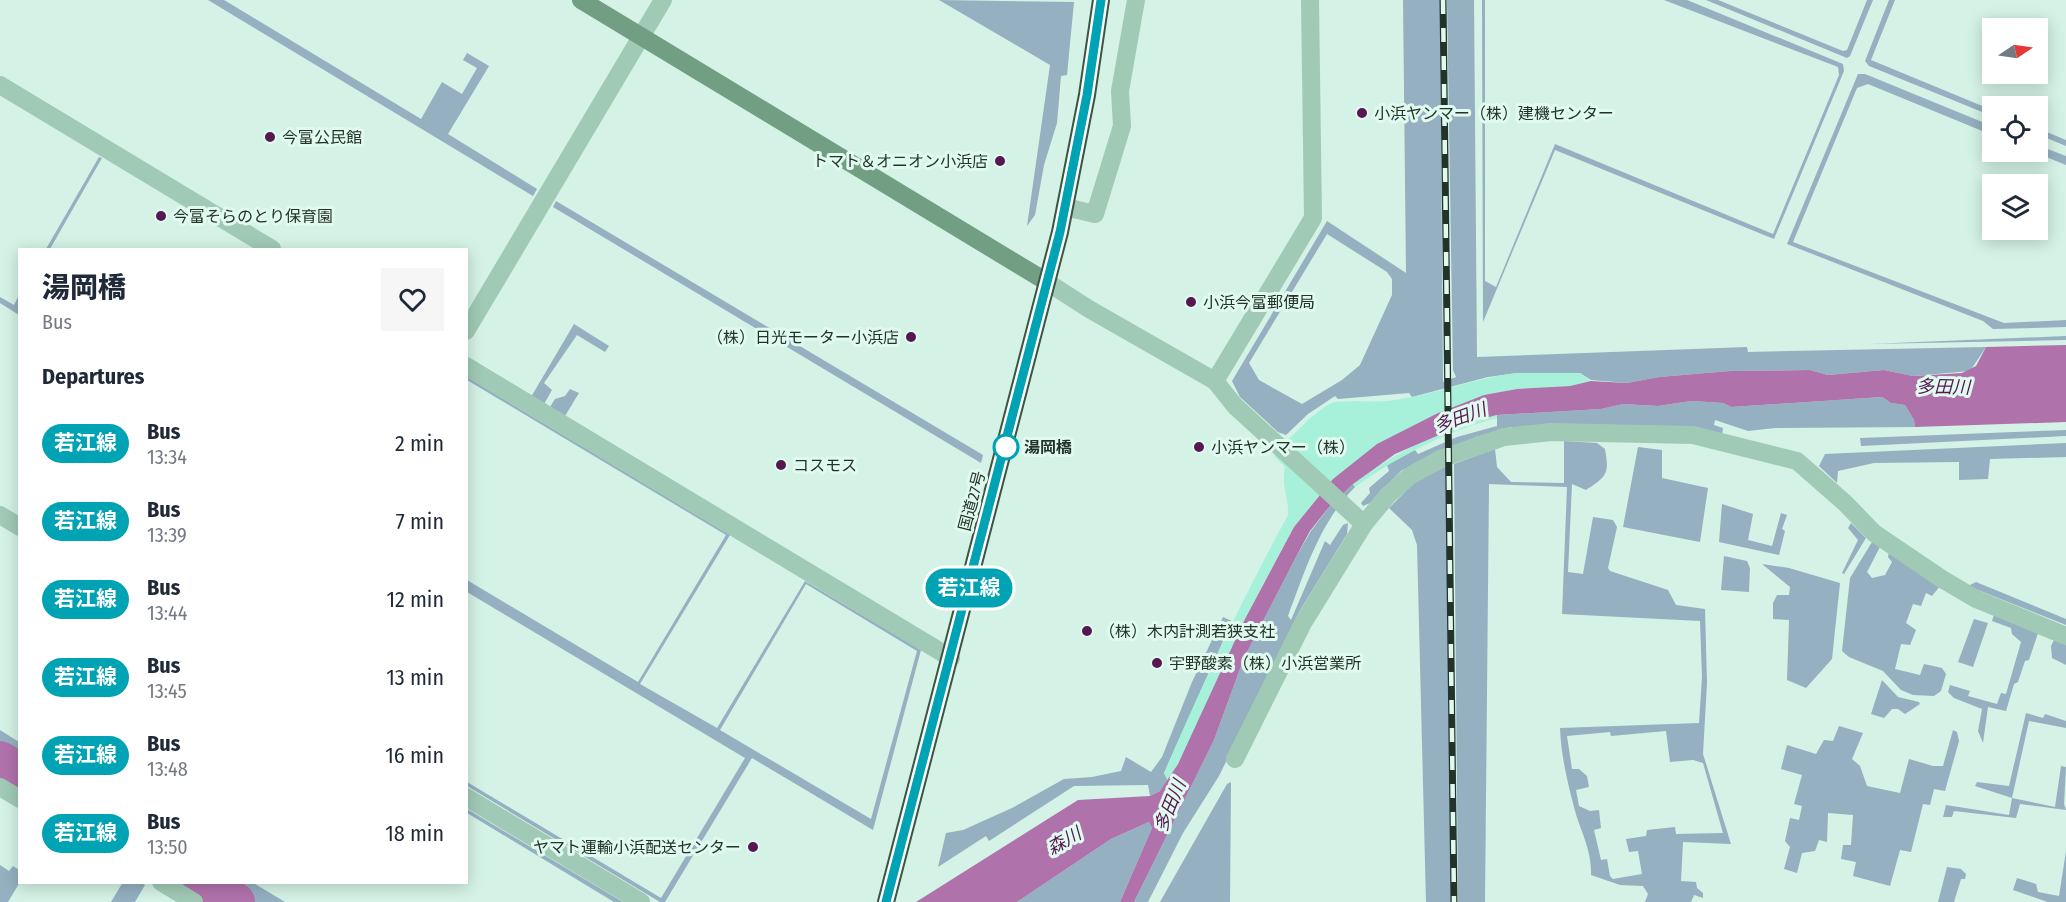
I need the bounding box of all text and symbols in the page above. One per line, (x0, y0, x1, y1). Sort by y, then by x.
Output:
north arrow (1982, 18, 2048, 84)
map controls (1982, 18, 2048, 240)
button: locate (1982, 96, 2048, 162)
place label: 小浜ヤンマー（株）建機センター (1374, 104, 1614, 123)
marker: 小浜ヤンマー（株）建機センター (1355, 106, 1369, 120)
place label: 今富公民館 (282, 128, 362, 147)
marker: 今富公民館 (263, 130, 277, 144)
place label: トマト＆オニオン小浜店 (812, 152, 988, 171)
marker: トマト＆オニオン小浜店 (993, 154, 1007, 168)
button: layers (1982, 174, 2048, 240)
place label: 今富そらのとり保育園 (173, 207, 333, 226)
marker: 今富そらのとり保育園 (154, 209, 168, 223)
button: heart (381, 268, 444, 331)
text: 湯岡橋 (42, 271, 126, 304)
place label: 小浜今富郵便局 (1203, 293, 1315, 312)
marker: 小浜今富郵便局 (1184, 295, 1198, 309)
text: Bus (42, 310, 72, 334)
place label: （株）日光モーター小浜店 (707, 328, 899, 347)
marker: （株）日光モーター小浜店 (904, 330, 918, 344)
text: Departures (42, 363, 144, 390)
water label: 多田川 (1916, 376, 1972, 399)
water label: 多田川 (1431, 398, 1491, 438)
text: Bus (147, 418, 180, 445)
text: 若江線 (54, 430, 117, 456)
text: 2 min (395, 430, 444, 457)
marker: 湯岡橋 (993, 434, 1019, 460)
place label: 湯岡橋 (1024, 438, 1072, 457)
place label: 小浜ヤンマー（株） (1211, 438, 1355, 457)
marker: 小浜ヤンマー（株） (1192, 440, 1206, 454)
text: 13:34 (147, 445, 187, 469)
place label: コスモス (793, 456, 857, 475)
marker: コスモス (774, 458, 788, 472)
street label: 国道27号 (955, 469, 989, 533)
text: Bus (147, 496, 180, 523)
text: 若江線 (54, 508, 117, 534)
text: 7 min (396, 508, 444, 535)
text: 13:39 (147, 523, 187, 547)
line badge: 若江線 (934, 568, 1004, 608)
text: Bus (147, 574, 180, 601)
text: 若江線 (938, 575, 1001, 601)
text: 若江線 (54, 586, 117, 612)
text: 12 min (386, 586, 444, 613)
text: 13:44 (147, 601, 187, 625)
place label: （株）木内計測若狭支社 (1099, 622, 1275, 641)
marker: （株）木内計測若狭支社 (1080, 624, 1094, 638)
text: Bus (147, 652, 180, 679)
place label: 宇野酸素（株）小浜営業所 (1169, 654, 1361, 673)
marker: 宇野酸素（株）小浜営業所 (1150, 656, 1164, 670)
text: 若江線 (54, 664, 117, 690)
text: 13 min (386, 664, 444, 691)
text: 13:45 (147, 679, 187, 703)
text: Bus (147, 730, 180, 757)
text: 若江線 (54, 742, 117, 768)
text: 16 min (385, 742, 444, 769)
text: 13:48 (147, 757, 188, 781)
water label: 多田川 (1150, 775, 1191, 835)
text: Bus (147, 808, 180, 835)
text: 若江線 (54, 820, 117, 846)
text: 18 min (385, 820, 444, 847)
water label: 森川 (1043, 821, 1087, 860)
text: 13:50 (147, 835, 188, 859)
place label: ヤマト運輸小浜配送センター (533, 838, 741, 857)
marker: ヤマト運輸小浜配送センター (746, 840, 760, 854)

